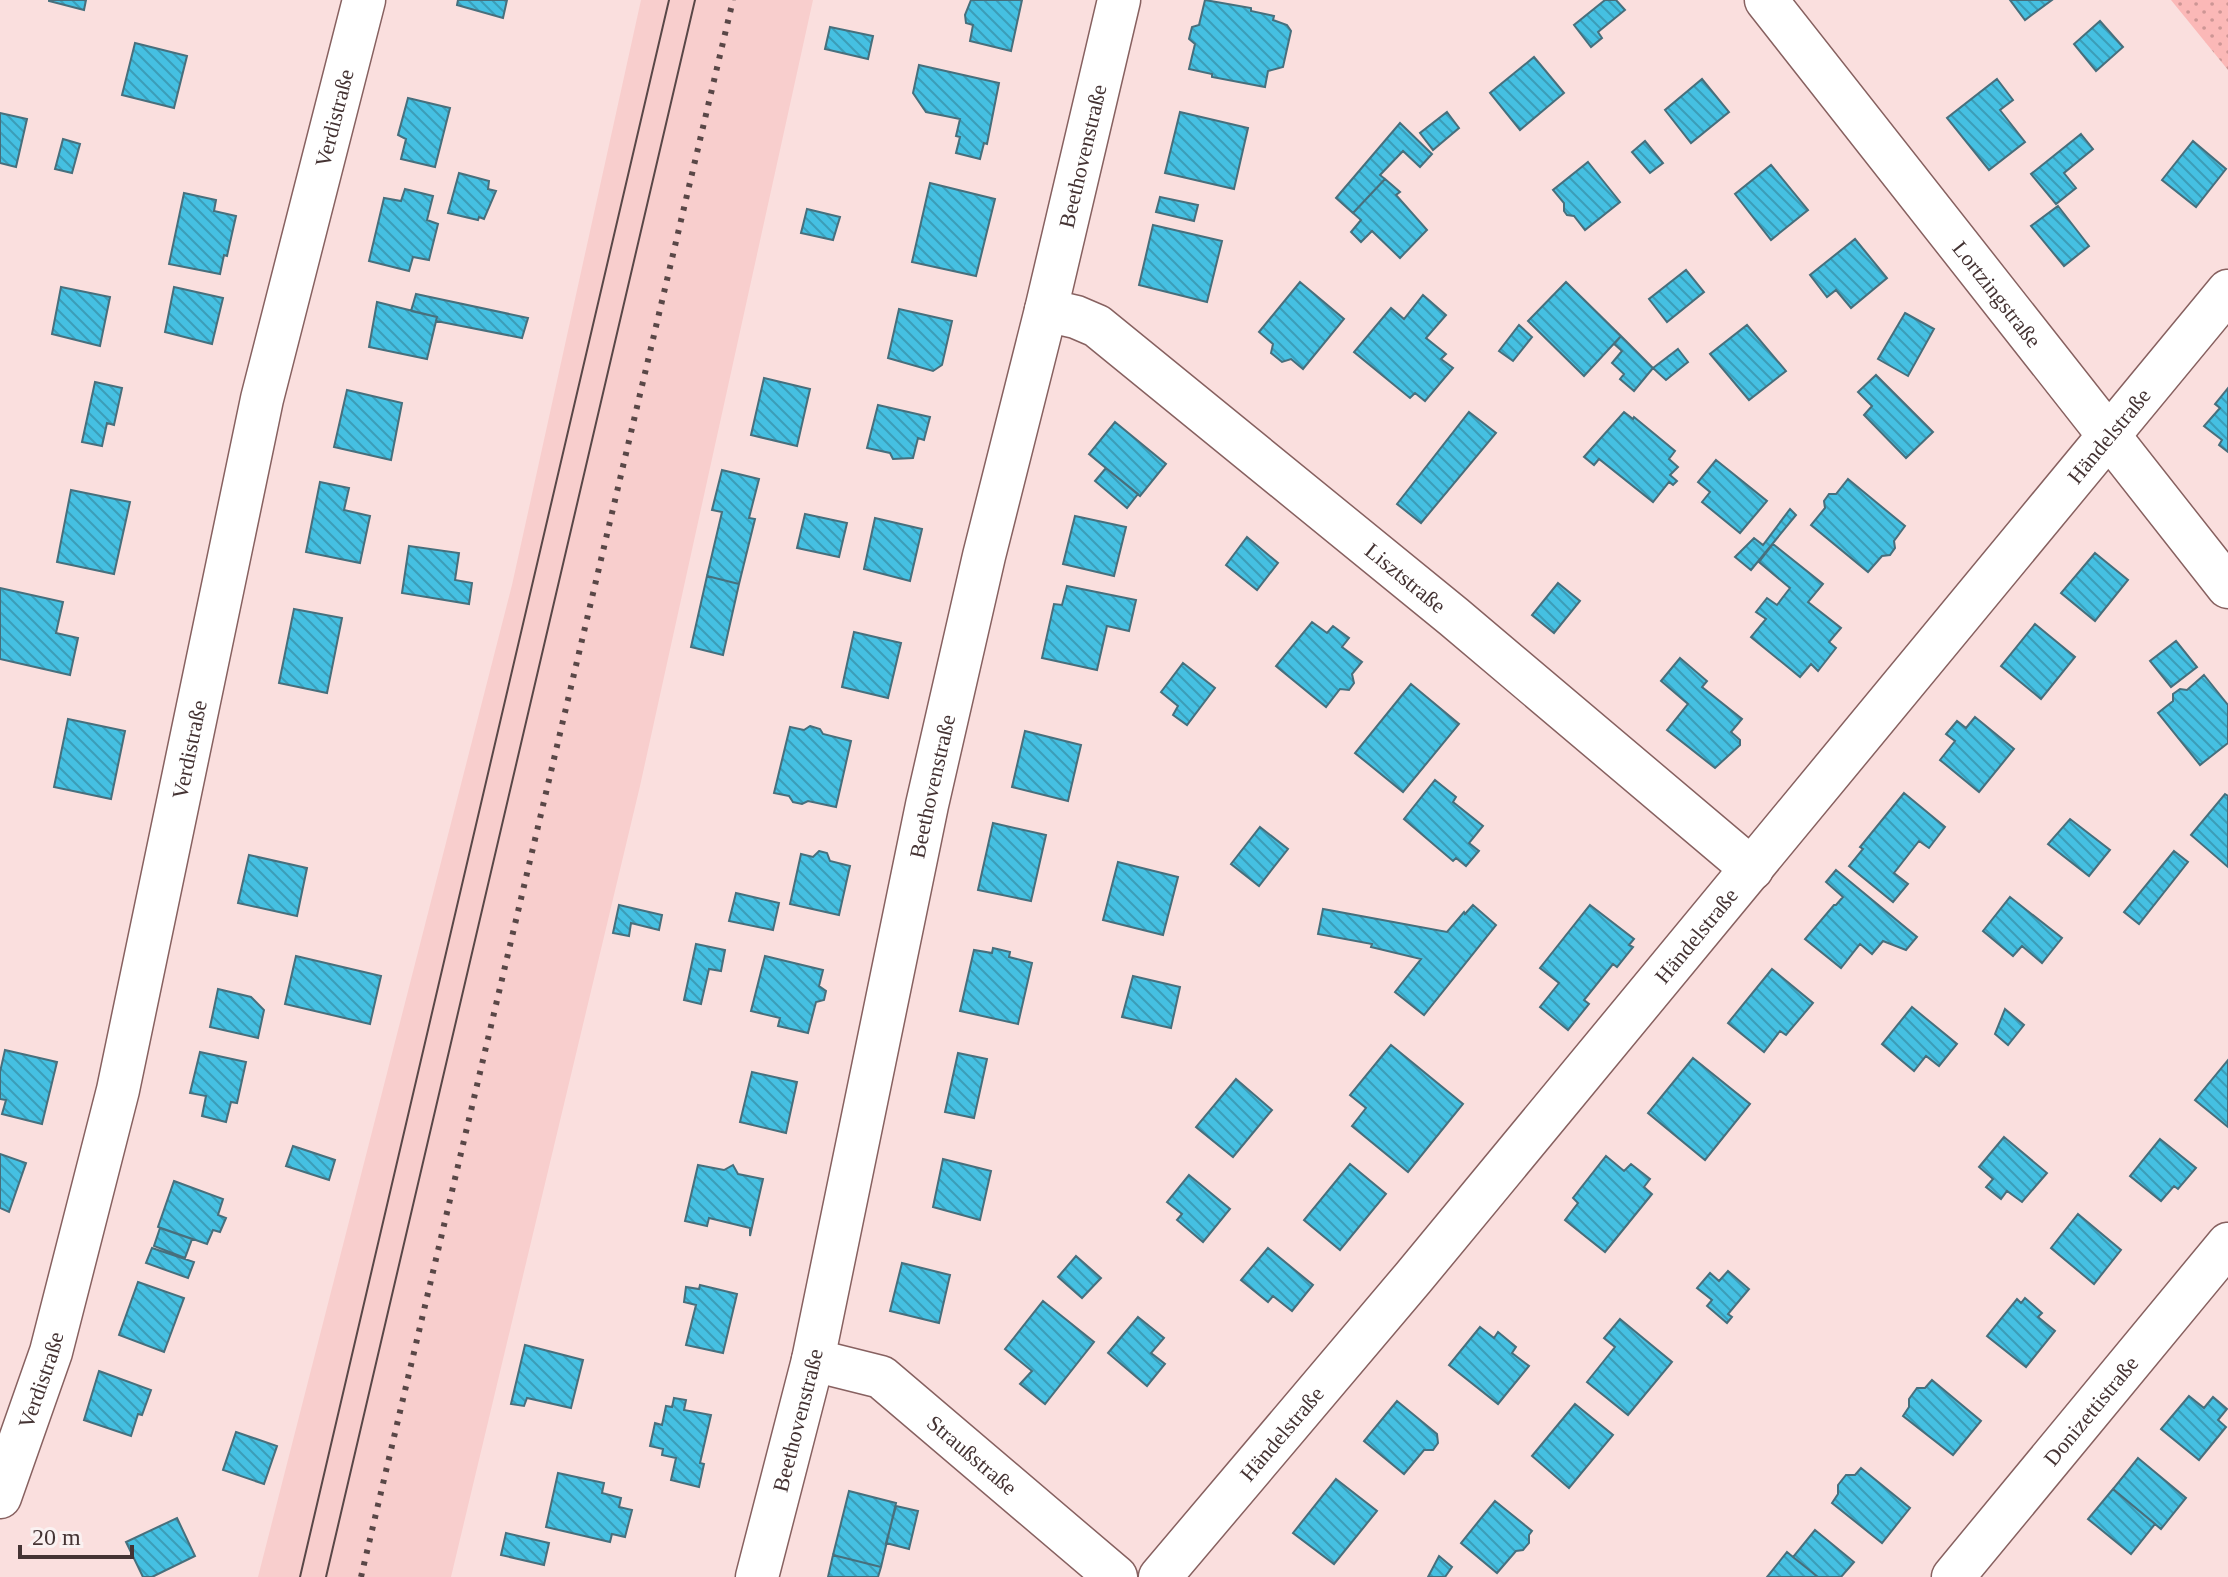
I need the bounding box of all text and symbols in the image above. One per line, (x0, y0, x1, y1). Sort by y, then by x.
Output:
street label: Verdistraße (310, 66, 359, 170)
street label: Beethovenstraße (1054, 82, 1112, 230)
street label: Lortzingstraße (1947, 236, 2046, 352)
street label: Händelstraße (2062, 383, 2155, 489)
street label: Lisztstraße (1360, 538, 1451, 618)
street label: Verdistraße (167, 698, 212, 801)
street label: Beethovenstraße (904, 712, 960, 861)
street label: Händelstraße (1650, 883, 1743, 988)
street label: Verdistraße (13, 1329, 69, 1432)
street label: Beethovenstraße (768, 1347, 828, 1494)
street label: Donizettistraße (2038, 1351, 2143, 1471)
street label: Händelstraße (1235, 1381, 1329, 1486)
street label: Straußstraße (922, 1410, 1022, 1500)
scale bar (20, 1509, 132, 1559)
text: 20 m (32, 1524, 81, 1550)

